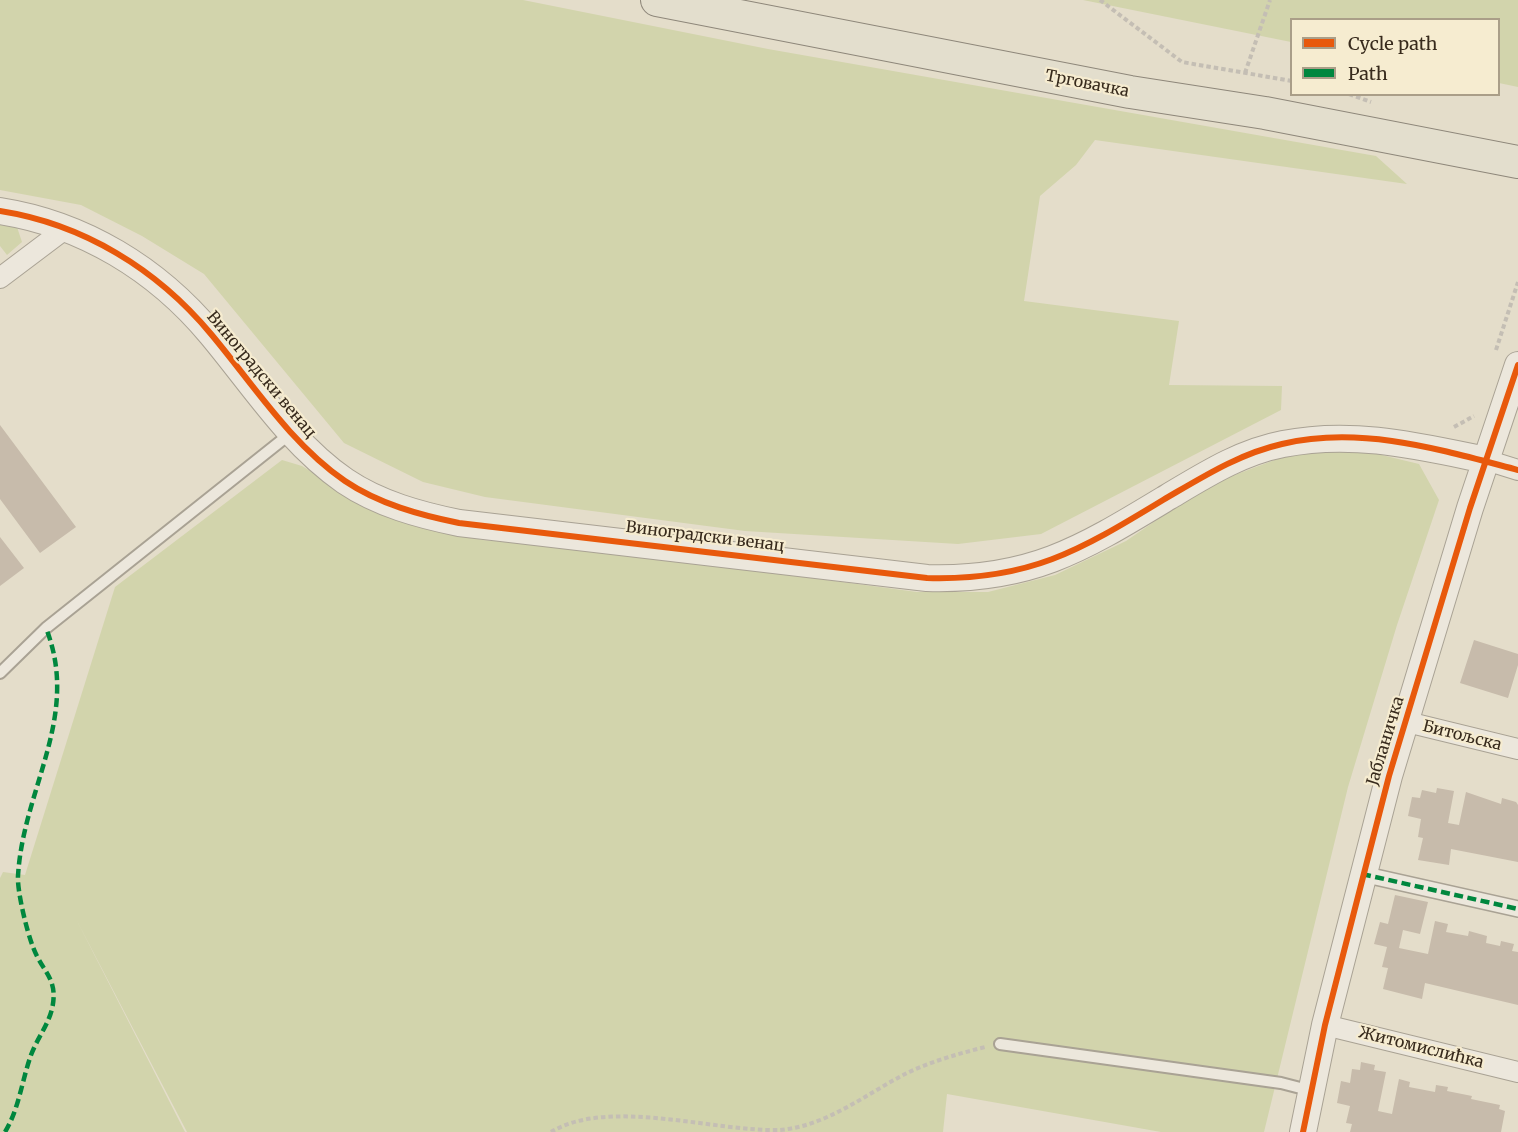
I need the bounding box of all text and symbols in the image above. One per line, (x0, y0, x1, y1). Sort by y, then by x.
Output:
legend (1290, 18, 1500, 96)
text: Cycle path (1348, 32, 1437, 55)
text: Path (1348, 62, 1388, 85)
street label: Трговачка (1043, 66, 1131, 102)
street label: Виноградски венац (202, 308, 320, 442)
street label: Виноградски венац (625, 518, 785, 556)
street label: Јабланичка (1363, 694, 1409, 788)
street label: Битољска (1420, 717, 1504, 755)
street label: Житомислићка (1357, 1023, 1485, 1073)

